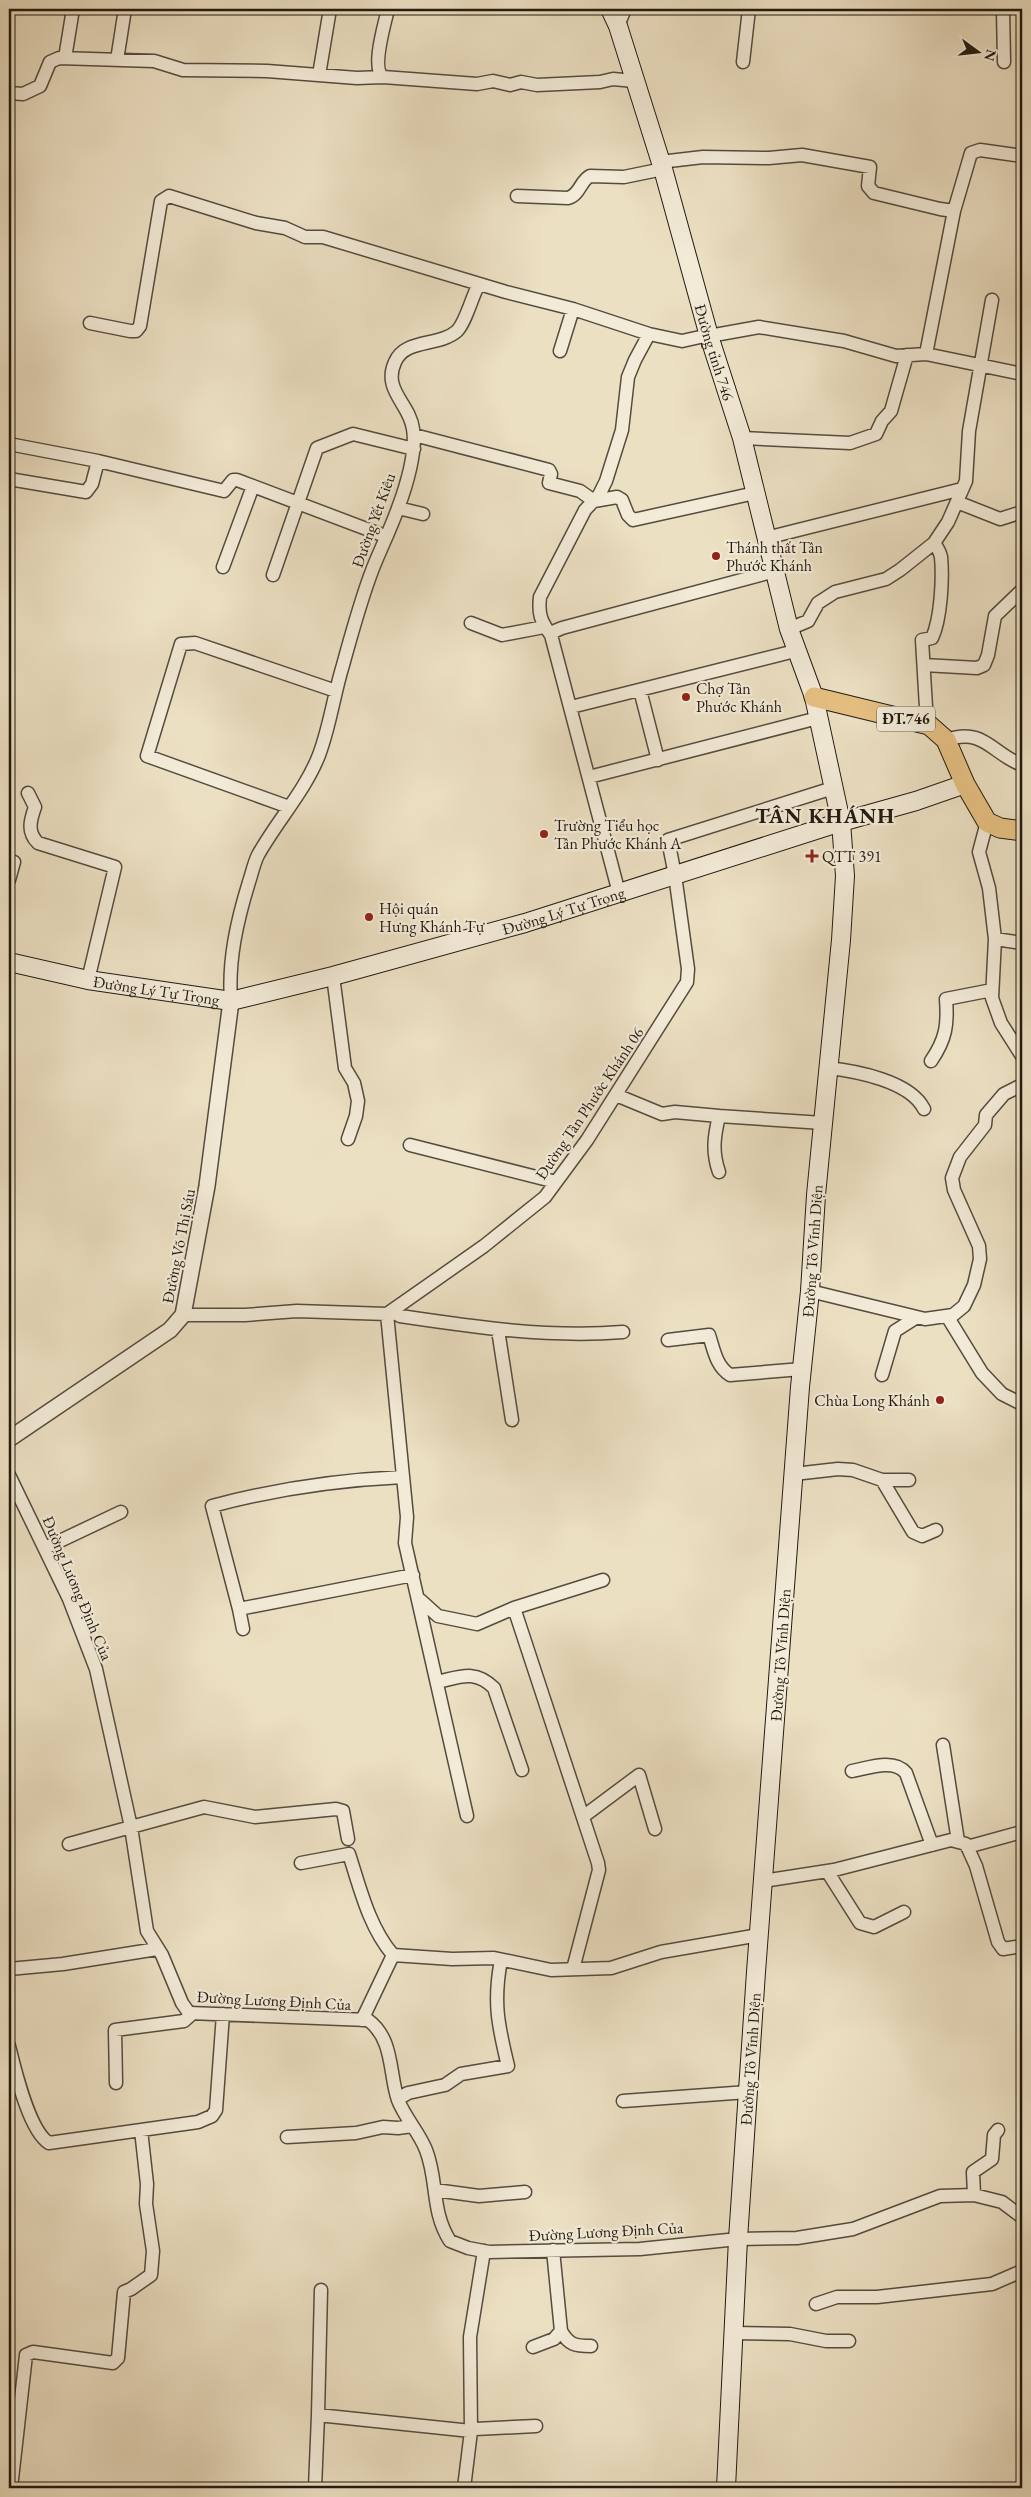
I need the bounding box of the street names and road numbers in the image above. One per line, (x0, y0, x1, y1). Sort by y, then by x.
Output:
street label: Đường tỉnh 746 (690, 302, 739, 403)
street label: Đường Yết Kiêu (347, 469, 401, 570)
road number: ĐT.746 (877, 706, 935, 732)
street label: Đường Lý Tự Trọng (500, 882, 628, 940)
street label: Đường Lý Tự Trọng (92, 971, 222, 1010)
street label: Đường Tân Phước Khánh 06 (531, 1023, 648, 1184)
street label: Đường Tô Vĩnh Diện (797, 1184, 828, 1318)
street label: Đường Võ Thị Sáu (157, 1186, 200, 1305)
street label: Đường Lương Định Của (38, 1513, 118, 1664)
street label: Đường Tô Vĩnh Diện (765, 1588, 796, 1722)
street label: Đường Lương Định Của (196, 1986, 352, 2015)
street label: Đường Tô Vĩnh Diện (735, 1992, 766, 2126)
street label: Đường Lương Định Của (528, 2217, 684, 2246)

